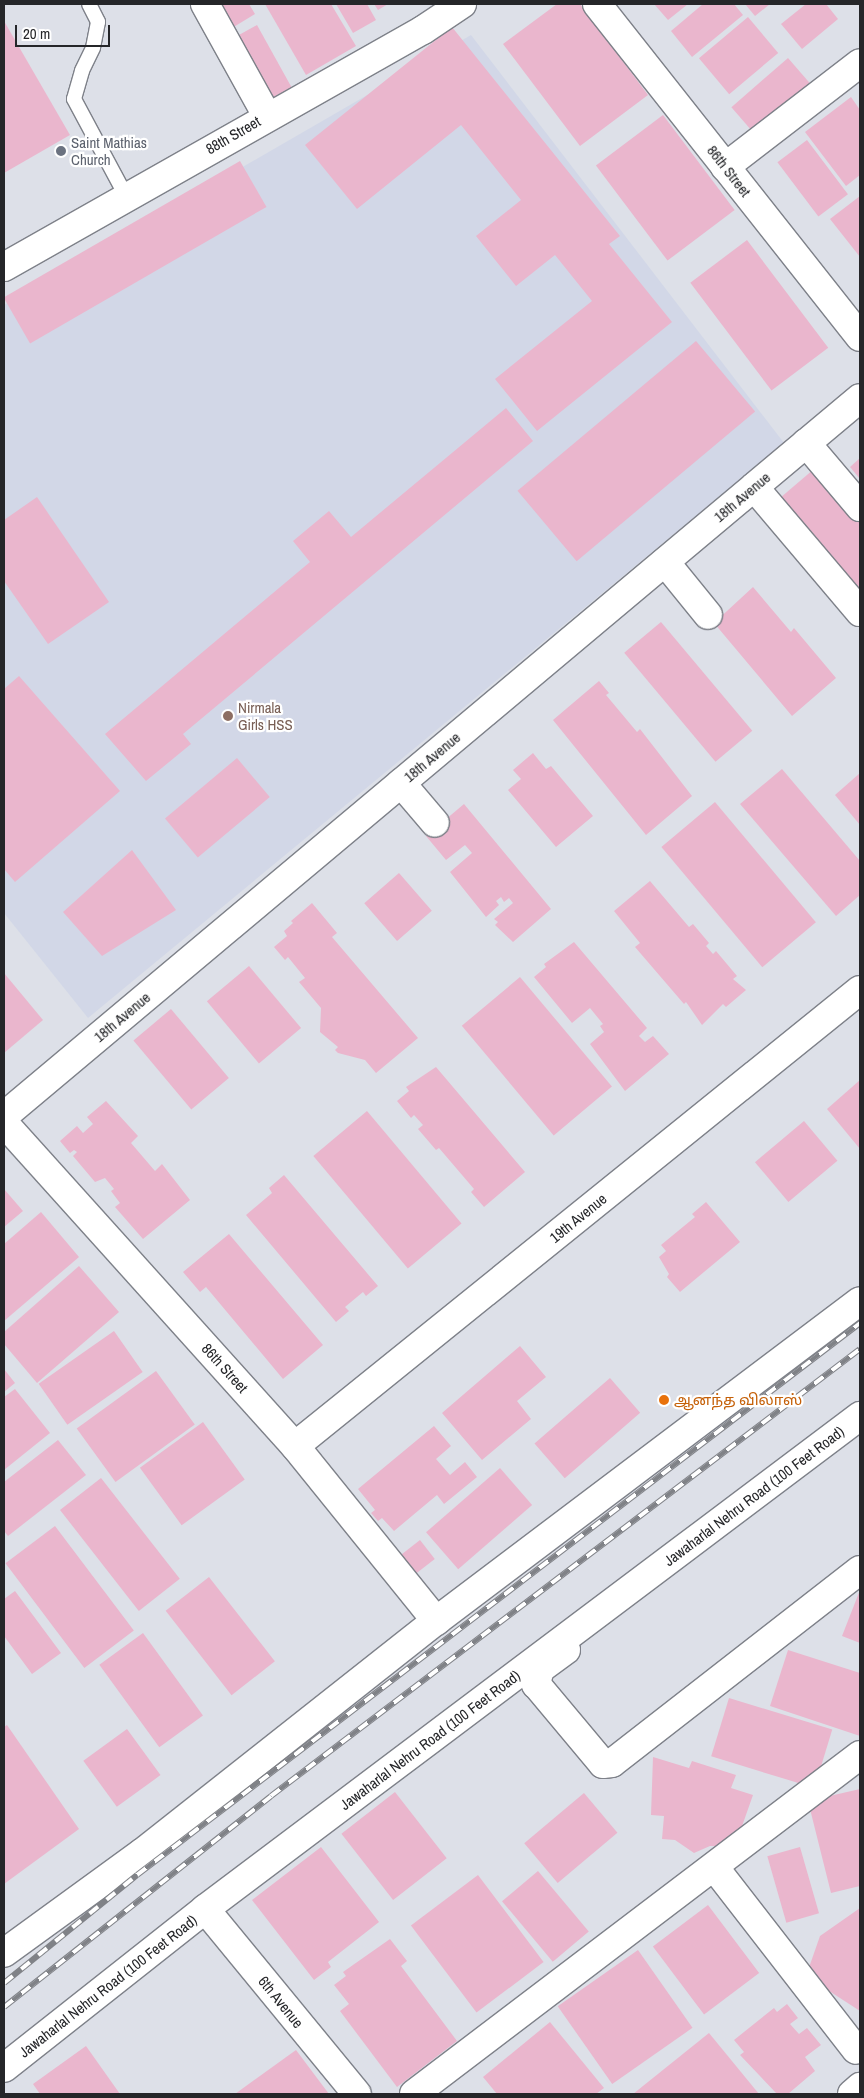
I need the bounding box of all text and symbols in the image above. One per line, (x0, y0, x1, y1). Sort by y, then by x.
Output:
scale bar (18, 15, 112, 47)
text: 20 m (23, 23, 50, 44)
street label: 88th Street (202, 112, 264, 158)
place label: Saint Mathias Church (71, 133, 147, 168)
street label: 86th Street (703, 142, 755, 200)
marker: Saint Mathias Church (55, 145, 67, 157)
street label: 18th Avenue (710, 468, 774, 526)
place label: Nirmala Girls HSS (238, 698, 293, 733)
marker: Nirmala Girls HSS (222, 710, 234, 722)
street label: 18th Avenue (400, 728, 464, 786)
street label: 18th Avenue (90, 988, 154, 1046)
street label: 19th Avenue (546, 1189, 610, 1247)
street label: 86th Street (198, 1340, 252, 1396)
place label: ஆனந்த விலாஸ் (674, 1391, 802, 1409)
marker: ஆனந்த விலாஸ் (658, 1394, 670, 1406)
street label: Jawaharlal Nehru Road (100 Feet Road) (660, 1422, 848, 1570)
street label: Jawaharlal Nehru Road (100 Feet Road) (336, 1666, 524, 1814)
street label: Jawaharlal Nehru Road (100 Feet Road) (15, 1911, 201, 2061)
street label: 6th Avenue (254, 1972, 308, 2032)

